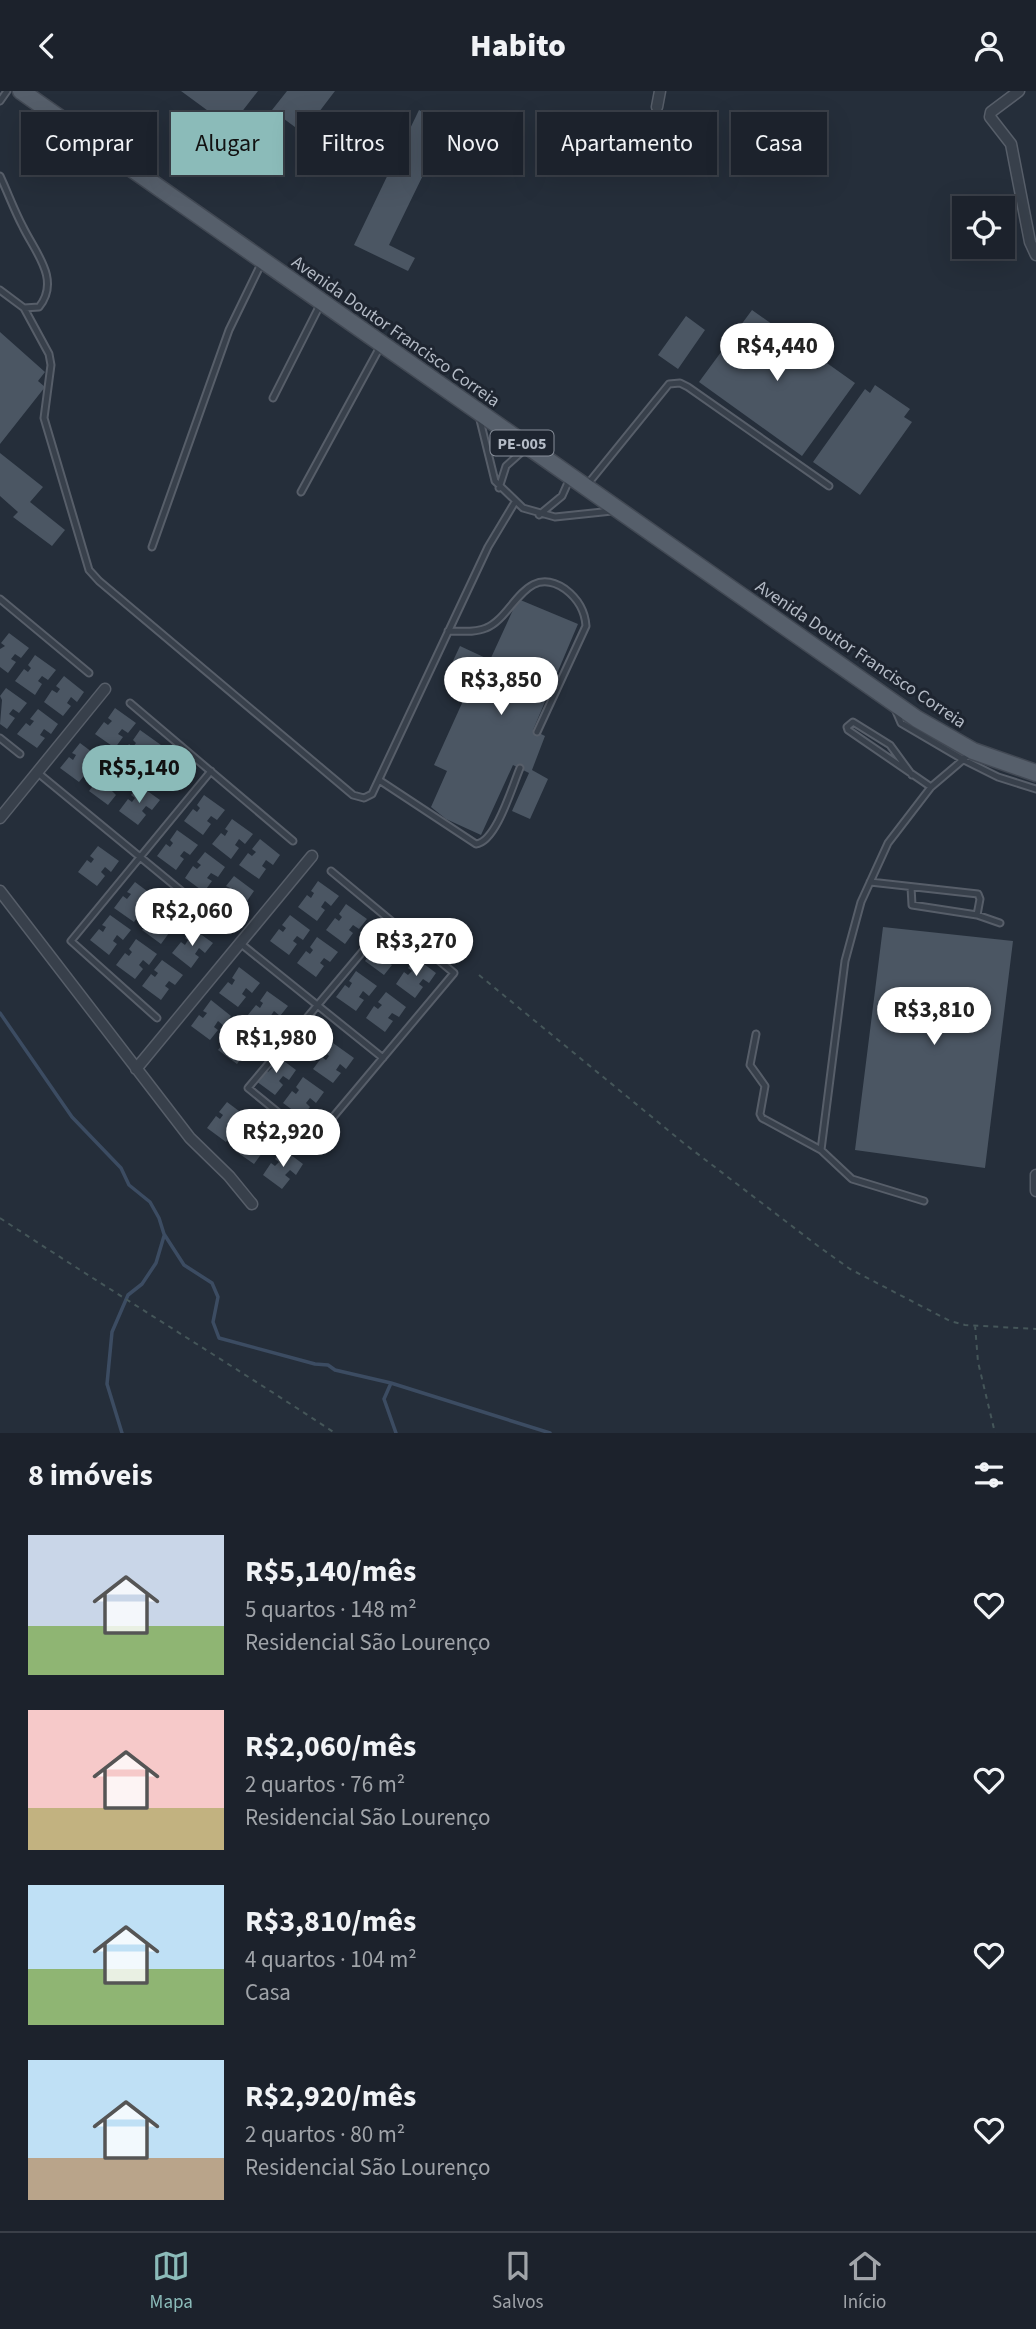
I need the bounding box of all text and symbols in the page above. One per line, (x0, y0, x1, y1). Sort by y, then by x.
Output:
text: Habito (470, 23, 566, 69)
icon: back (28, 27, 66, 65)
icon: person (970, 27, 1008, 65)
chip: Comprar (21, 112, 157, 175)
chip: Alugar (171, 112, 283, 175)
chip: Filtros (297, 112, 409, 175)
chip: Novo (423, 112, 523, 175)
chip: Apartamento (537, 112, 717, 175)
chip: Casa (731, 112, 827, 175)
map controls (952, 196, 1015, 259)
button: locate (952, 196, 1015, 259)
street label: Avenida Doutor Francisco Correia (286, 250, 505, 413)
pin: R$4,440 (712, 323, 842, 383)
text: R$4,440 (736, 329, 818, 362)
road number: PE-005 (490, 431, 554, 455)
street label: Avenida Doutor Francisco Correia (750, 574, 971, 734)
pin: R$3,850 (436, 657, 566, 717)
text: R$3,850 (460, 663, 542, 696)
pin: R$5,140 (74, 745, 204, 805)
text: R$5,140 (98, 751, 180, 784)
pin: R$2,060 (127, 889, 257, 948)
text: R$2,060 (151, 894, 233, 927)
pin: R$3,270 (351, 919, 481, 978)
text: R$3,270 (375, 924, 457, 957)
pin: R$3,810 (869, 988, 999, 1047)
text: R$3,810 (893, 993, 975, 1026)
pin: R$1,980 (211, 1016, 341, 1075)
text: R$1,980 (235, 1021, 317, 1054)
pin: R$2,920 (218, 1109, 348, 1169)
text: R$2,920 (242, 1115, 324, 1148)
text: 8 imóveis (28, 1454, 153, 1497)
icon: filters (970, 1456, 1008, 1494)
text: R$5,140/mês (245, 1550, 416, 1593)
icon: home (84, 1563, 168, 1647)
icon: heart (970, 1586, 1008, 1624)
text: 5 quartos · 148 m² (245, 1593, 417, 1626)
text: Residencial São Lourenço (245, 1626, 491, 1659)
text: R$2,060/mês (245, 1725, 416, 1768)
icon: home (84, 1738, 168, 1822)
icon: heart (970, 1761, 1008, 1799)
text: 2 quartos · 76 m² (245, 1768, 405, 1801)
text: Residencial São Lourenço (245, 1801, 491, 1834)
text: R$3,810/mês (245, 1900, 416, 1943)
icon: home (84, 1913, 168, 1997)
icon: heart (970, 1936, 1008, 1974)
text: 4 quartos · 104 m² (245, 1943, 417, 1976)
text: Casa (245, 1976, 291, 2009)
text: R$2,920/mês (245, 2075, 416, 2118)
icon: home (84, 2088, 168, 2172)
icon: heart (970, 2111, 1008, 2149)
text: 2 quartos · 80 m² (245, 2118, 405, 2151)
text: Residencial São Lourenço (245, 2151, 491, 2184)
tab: Mapa (150, 2247, 193, 2316)
tab: Salvos (492, 2247, 544, 2316)
tab: Início (843, 2247, 886, 2316)

